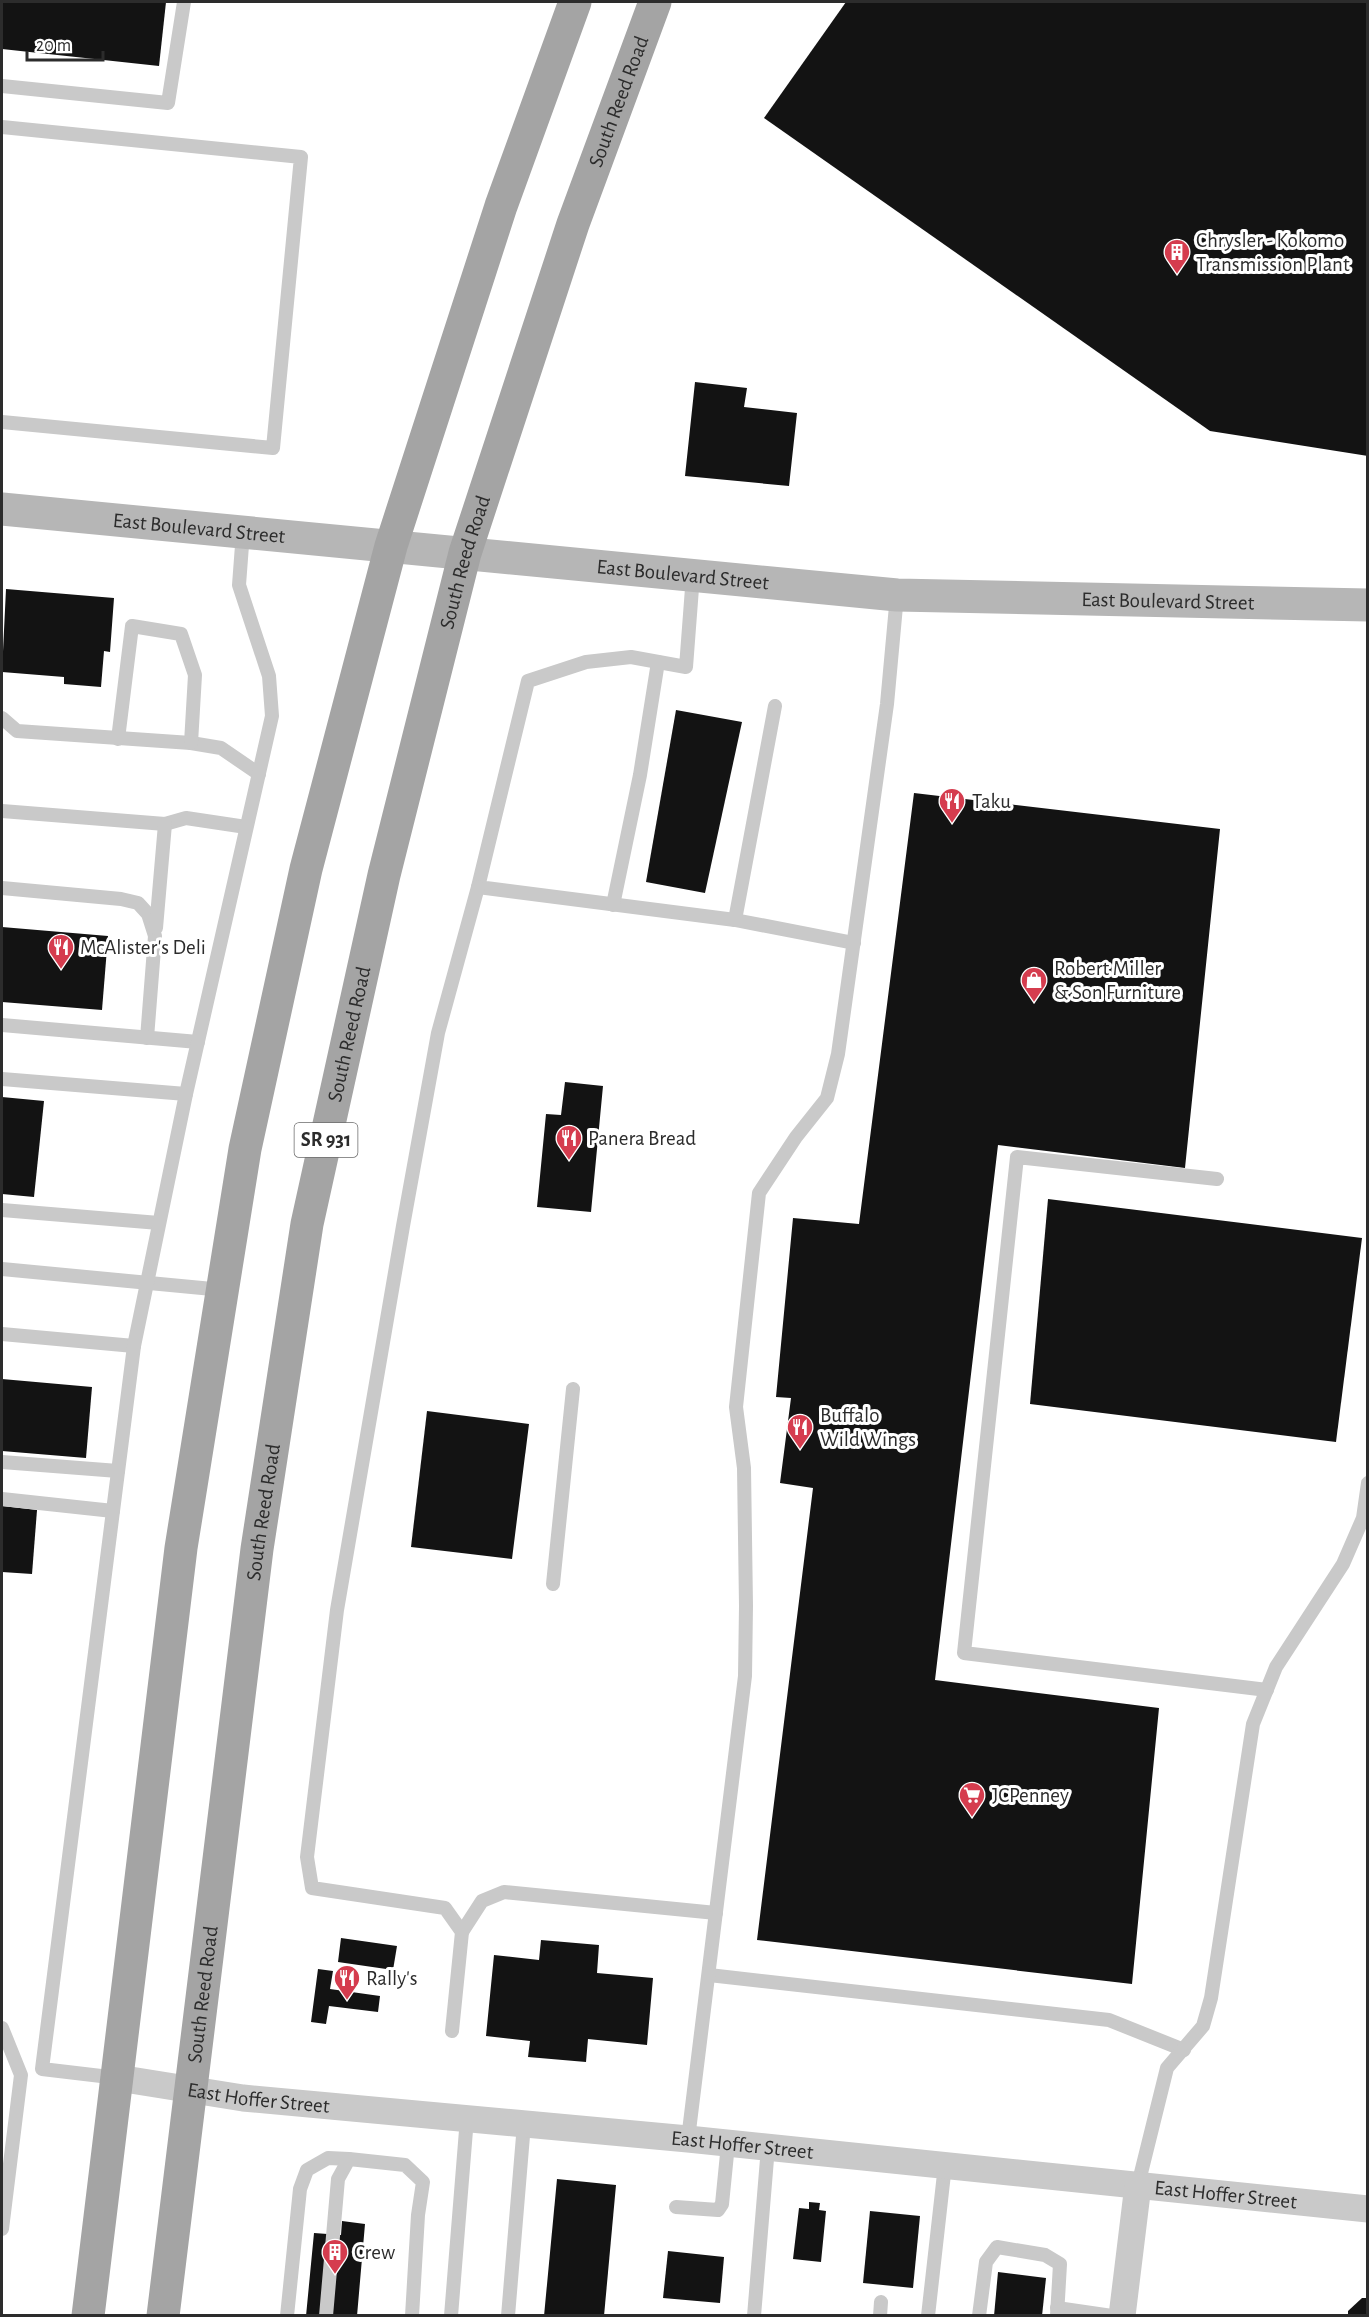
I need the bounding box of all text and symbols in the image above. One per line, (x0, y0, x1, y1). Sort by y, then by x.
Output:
scale bar (27, 24, 104, 62)
street label: South Reed Road (585, 33, 652, 170)
text: 20 m (36, 37, 71, 55)
place label: Chrysler - Kokomo Transmission Plant (1196, 230, 1350, 275)
building icon: Chrysler - Kokomo Transmission Plant (1162, 237, 1192, 275)
street label: South Reed Road (436, 493, 494, 631)
street label: East Boulevard Street (112, 509, 286, 547)
street label: East Boulevard Street (596, 556, 770, 593)
street label: East Boulevard Street (1081, 588, 1255, 613)
restaurant icon: Taku (937, 786, 967, 824)
place label: Taku (972, 791, 1011, 812)
restaurant icon: McAlister's Deli (46, 932, 76, 970)
place label: McAlister's Deli (80, 937, 206, 958)
place label: Robert Miller & Son Furniture (1054, 958, 1181, 1003)
street label: South Reed Road (324, 964, 374, 1104)
shop icon: Robert Miller & Son Furniture (1019, 965, 1049, 1003)
road number: SR 931 (294, 1123, 358, 1157)
restaurant icon: Panera Bread (554, 1123, 584, 1161)
place label: Panera Bread (588, 1128, 696, 1149)
place label: Buffalo Wild Wings (820, 1405, 916, 1450)
restaurant icon: Buffalo Wild Wings (785, 1412, 815, 1450)
street label: South Reed Road (243, 1442, 284, 1582)
supermarket icon: JCPenney (957, 1780, 987, 1818)
place label: JCPenney (992, 1785, 1069, 1806)
street label: South Reed Road (184, 1925, 221, 2064)
restaurant icon: Rally's (332, 1963, 362, 2001)
place label: Rally's (366, 1968, 418, 1989)
street label: East Hoffer Street (186, 2079, 331, 2116)
street label: East Hoffer Street (670, 2127, 815, 2162)
street label: East Hoffer Street (1153, 2177, 1298, 2212)
building icon: Crew (320, 2237, 350, 2275)
place label: Crew (354, 2242, 395, 2263)

